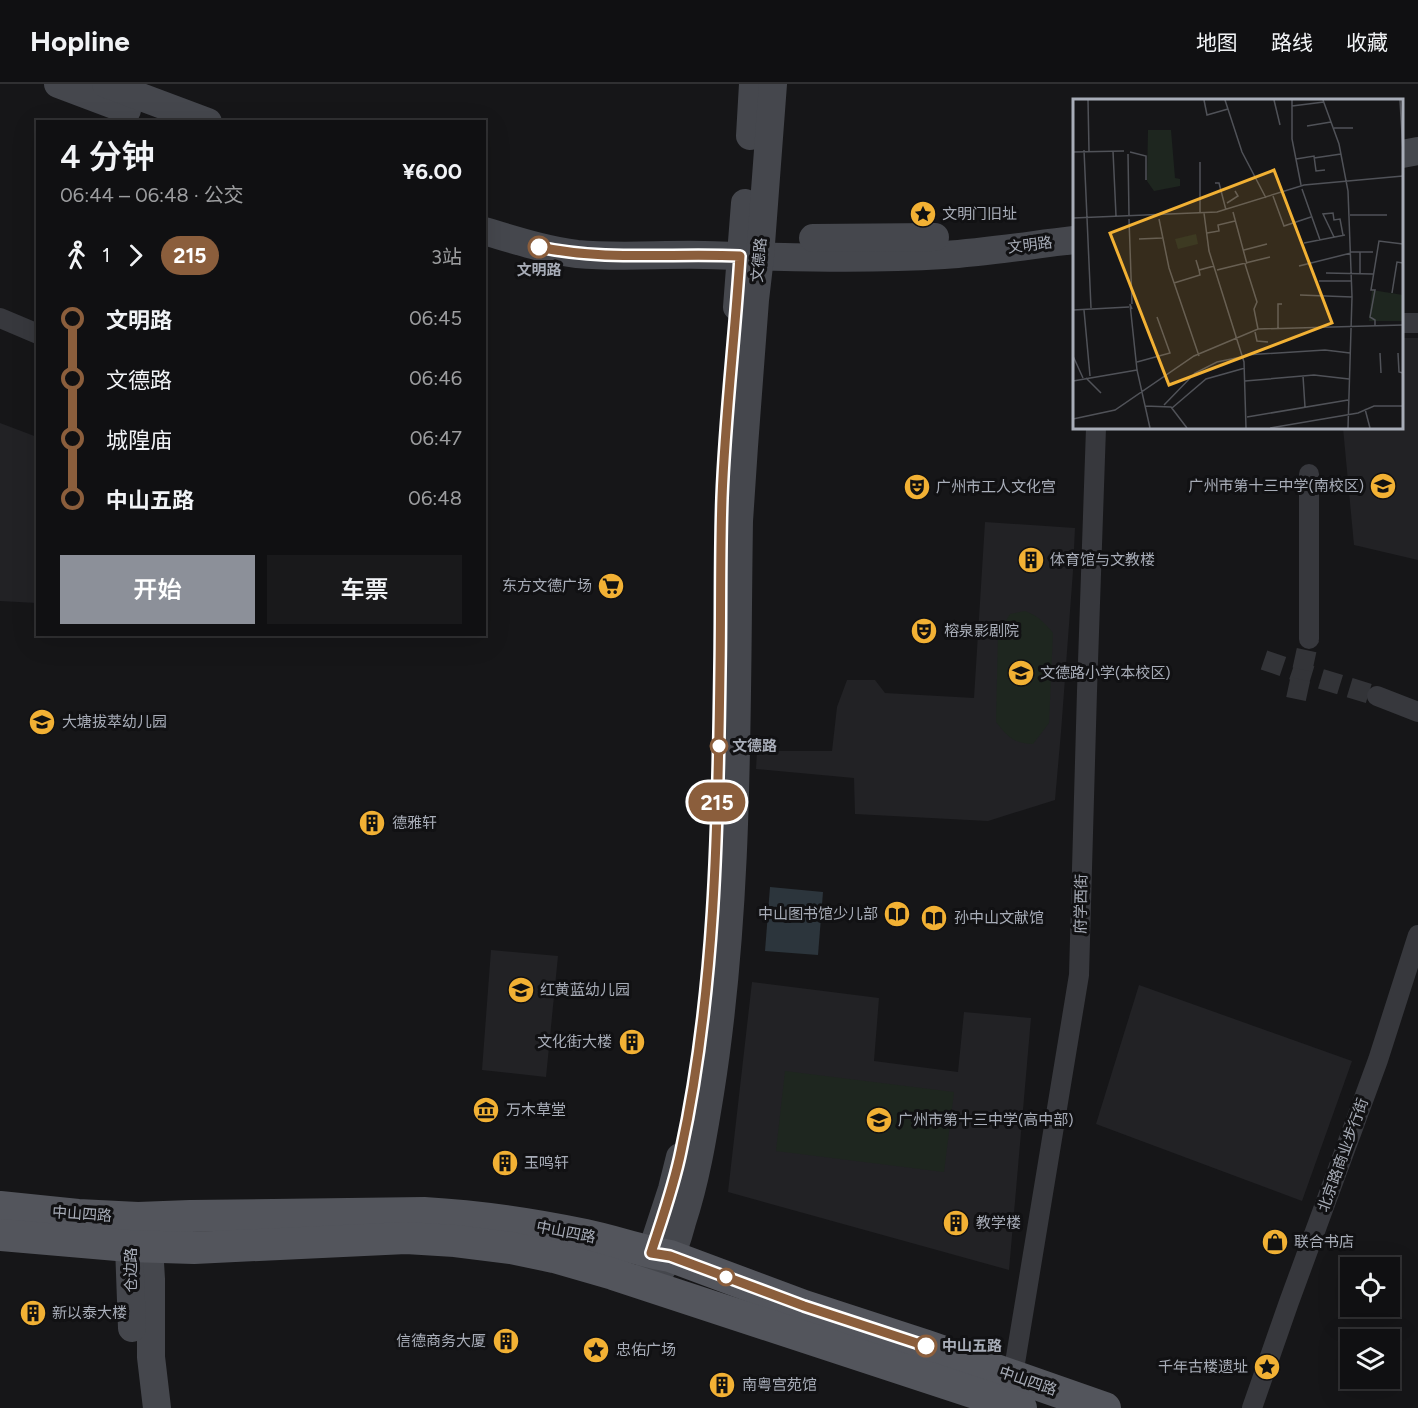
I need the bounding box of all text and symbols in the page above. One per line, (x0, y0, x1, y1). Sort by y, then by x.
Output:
text: Hopline (30, 24, 130, 58)
text: 地图 (1196, 30, 1238, 55)
text: 路线 (1271, 30, 1313, 55)
text: 收藏 (1346, 30, 1388, 55)
inset map (1073, 99, 1403, 429)
text: 4 分钟 (60, 137, 155, 176)
text: ¥6.00 (402, 158, 462, 185)
text: 06:44 – 06:48 · 公交 (60, 183, 244, 207)
place icon: 文明门旧址 (908, 199, 938, 229)
place label: 文明门旧址 (942, 205, 1017, 223)
street label: 文明路 (1007, 233, 1053, 257)
marker: 文明路 (528, 236, 550, 258)
street label: 文德路 (748, 237, 770, 283)
icon: walk (60, 239, 93, 272)
icon: forward (119, 239, 152, 272)
text: 1 (102, 243, 110, 267)
text: 215 (173, 243, 207, 268)
text: 3站 (431, 245, 462, 269)
place label: 文明路 (516, 261, 562, 279)
text: 06:45 (409, 306, 462, 330)
text: 文明路 (106, 307, 172, 334)
text: 06:46 (409, 366, 462, 390)
text: 文德路 (106, 367, 172, 394)
text: 06:47 (410, 426, 462, 450)
text: 城隍庙 (106, 427, 172, 454)
school or university icon: 广州市第十三中学(南校区) (1368, 471, 1398, 501)
theatre icon: 广州市工人文化宫 (902, 472, 932, 502)
place label: 广州市第十三中学(南校区) (1188, 477, 1364, 495)
place label: 广州市工人文化宫 (936, 478, 1056, 496)
text: 06:48 (408, 486, 462, 510)
text: 中山五路 (106, 487, 194, 514)
building icon: 体育馆与文教楼 (1016, 545, 1046, 575)
place label: 体育馆与文教楼 (1050, 551, 1155, 569)
button: 开始 (60, 555, 255, 624)
button: 车票 (267, 555, 462, 624)
supermarket icon: 东方文德广场 (596, 571, 626, 601)
place label: 东方文德广场 (502, 577, 592, 595)
theatre icon: 榕泉影剧院 (909, 616, 939, 646)
place label: 榕泉影剧院 (944, 622, 1019, 640)
school or university icon: 文德路小学(本校区) (1006, 658, 1036, 688)
place label: 文德路小学(本校区) (1040, 664, 1171, 682)
school or university icon: 大塘拔萃幼儿园 (27, 707, 57, 737)
place label: 大塘拔萃幼儿园 (62, 713, 167, 731)
marker: 文德路 (710, 737, 728, 755)
place label: 文德路 (732, 737, 777, 755)
line badge: 215 (682, 782, 752, 822)
text: 215 (700, 790, 734, 815)
building icon: 德雅轩 (357, 808, 387, 838)
place label: 德雅轩 (392, 814, 437, 832)
street label: 府学西街 (1071, 874, 1091, 934)
library icon: 中山图书馆少儿部 (882, 899, 912, 929)
library icon: 孙中山文献馆 (919, 903, 949, 933)
place label: 中山图书馆少儿部 (758, 905, 878, 923)
place label: 孙中山文献馆 (954, 909, 1044, 927)
school or university icon: 红黄蓝幼儿园 (506, 975, 536, 1005)
place label: 红黄蓝幼儿园 (540, 981, 630, 999)
building icon: 文化街大楼 (617, 1027, 647, 1057)
place label: 文化街大楼 (537, 1033, 612, 1051)
museum icon: 万木草堂 (471, 1095, 501, 1125)
street label: 北京路商业步行街 (1314, 1096, 1372, 1214)
place label: 万木草堂 (506, 1101, 566, 1119)
school or university icon: 广州市第十三中学(高中部) (864, 1105, 894, 1135)
place label: 广州市第十三中学(高中部) (898, 1111, 1074, 1129)
building icon: 玉鸣轩 (490, 1148, 520, 1178)
place label: 玉鸣轩 (524, 1154, 569, 1172)
street label: 中山四路 (51, 1203, 113, 1225)
building icon: 教学楼 (941, 1208, 971, 1238)
place label: 教学楼 (976, 1214, 1021, 1232)
street label: 中山四路 (535, 1217, 597, 1247)
shop icon: 联合书店 (1260, 1227, 1290, 1257)
place label: 联合书店 (1294, 1233, 1354, 1251)
street label: 仓边路 (122, 1247, 140, 1293)
map controls (1340, 1257, 1400, 1389)
button: locate (1340, 1257, 1400, 1317)
unlabelled marker (717, 1268, 735, 1286)
building icon: 新以泰大楼 (18, 1298, 48, 1328)
place label: 新以泰大楼 (52, 1304, 127, 1322)
building icon: 信德商务大厦 (491, 1326, 521, 1356)
button: layers (1340, 1329, 1400, 1389)
place label: 信德商务大厦 (396, 1332, 486, 1350)
place icon: 忠佑广场 (581, 1335, 611, 1365)
marker: 中山五路 (915, 1335, 937, 1357)
place label: 中山五路 (942, 1337, 1002, 1355)
place label: 忠佑广场 (616, 1341, 676, 1359)
place icon: 千年古楼遗址 (1252, 1352, 1282, 1382)
place label: 千年古楼遗址 (1158, 1358, 1248, 1376)
street label: 中山四路 (997, 1363, 1059, 1399)
building icon: 南粤宫苑馆 (707, 1370, 737, 1400)
place label: 南粤宫苑馆 (742, 1376, 817, 1394)

